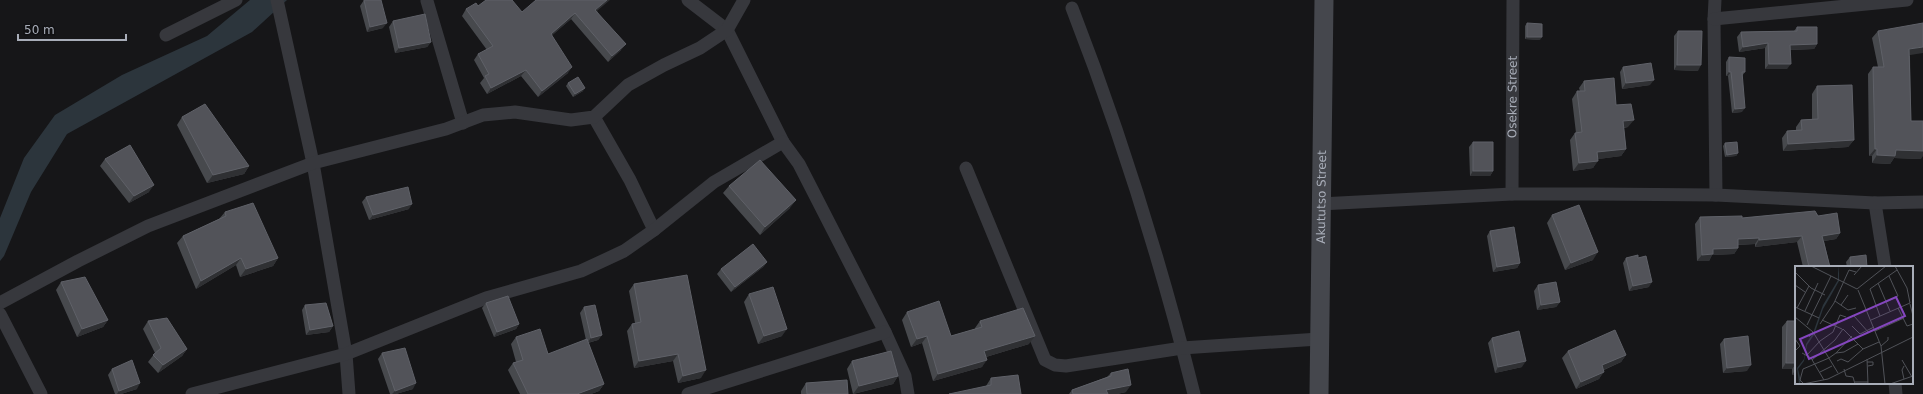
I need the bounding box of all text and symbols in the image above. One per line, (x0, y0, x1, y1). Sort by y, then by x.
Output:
scale bar (18, 16, 126, 42)
text: 50 m (24, 23, 55, 37)
street label: Osekre Street (1505, 55, 1520, 138)
street label: Akututso Street (1314, 150, 1329, 244)
inset map (1795, 266, 1913, 384)

